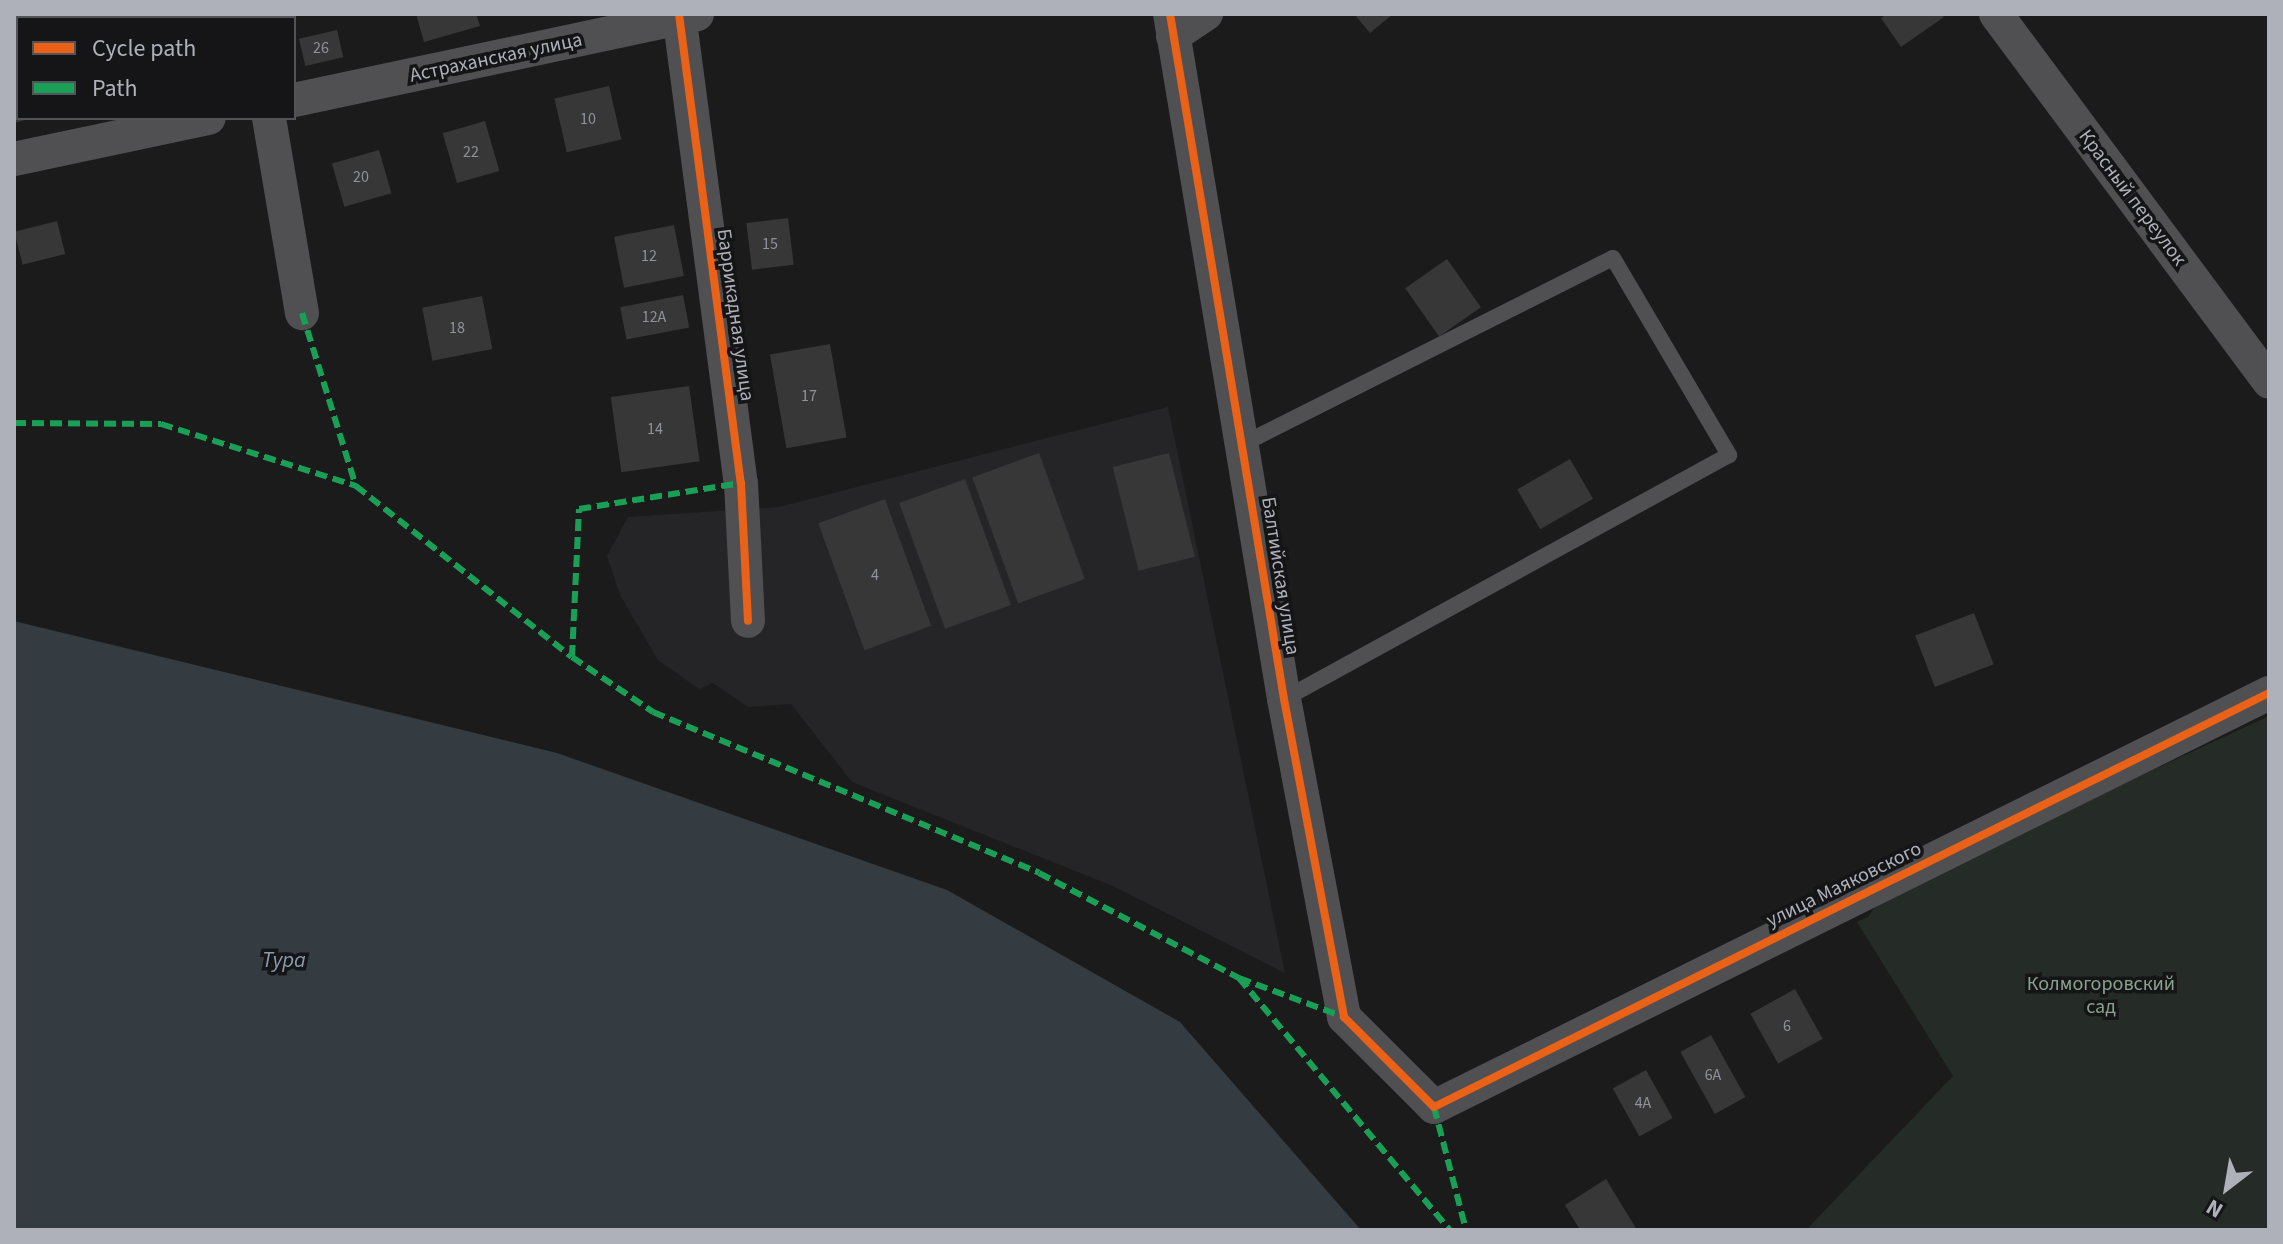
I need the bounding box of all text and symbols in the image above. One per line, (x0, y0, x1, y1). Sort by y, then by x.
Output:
legend (16, 16, 296, 120)
street label: Астраханская улица (408, 28, 584, 88)
text: Cycle path (92, 31, 196, 66)
house number: 26 (313, 38, 329, 58)
text: Path (92, 71, 138, 106)
house number: 10 (580, 109, 596, 129)
street label: Красный переулок (2073, 125, 2191, 271)
house number: 22 (463, 142, 479, 162)
house number: 20 (353, 167, 369, 187)
street label: Баррикадная улица (711, 227, 759, 403)
house number: 15 (762, 234, 778, 254)
house number: 12 (641, 246, 657, 266)
house number: 12А (642, 307, 666, 327)
house number: 18 (449, 318, 465, 338)
house number: 17 (801, 386, 817, 406)
house number: 14 (647, 419, 663, 439)
street label: Балтийская улица (1256, 495, 1304, 657)
house number: 4 (871, 565, 879, 585)
street label: улица Маяковского (1763, 837, 1925, 933)
water label: Тура (262, 948, 306, 974)
park label: Колмогоровский сад (2027, 972, 2175, 1019)
house number: 6 (1783, 1016, 1791, 1036)
house number: 6А (1705, 1065, 1721, 1085)
house number: 4А (1635, 1093, 1651, 1113)
north arrow (2187, 1148, 2267, 1228)
text: N (2200, 1191, 2229, 1226)

